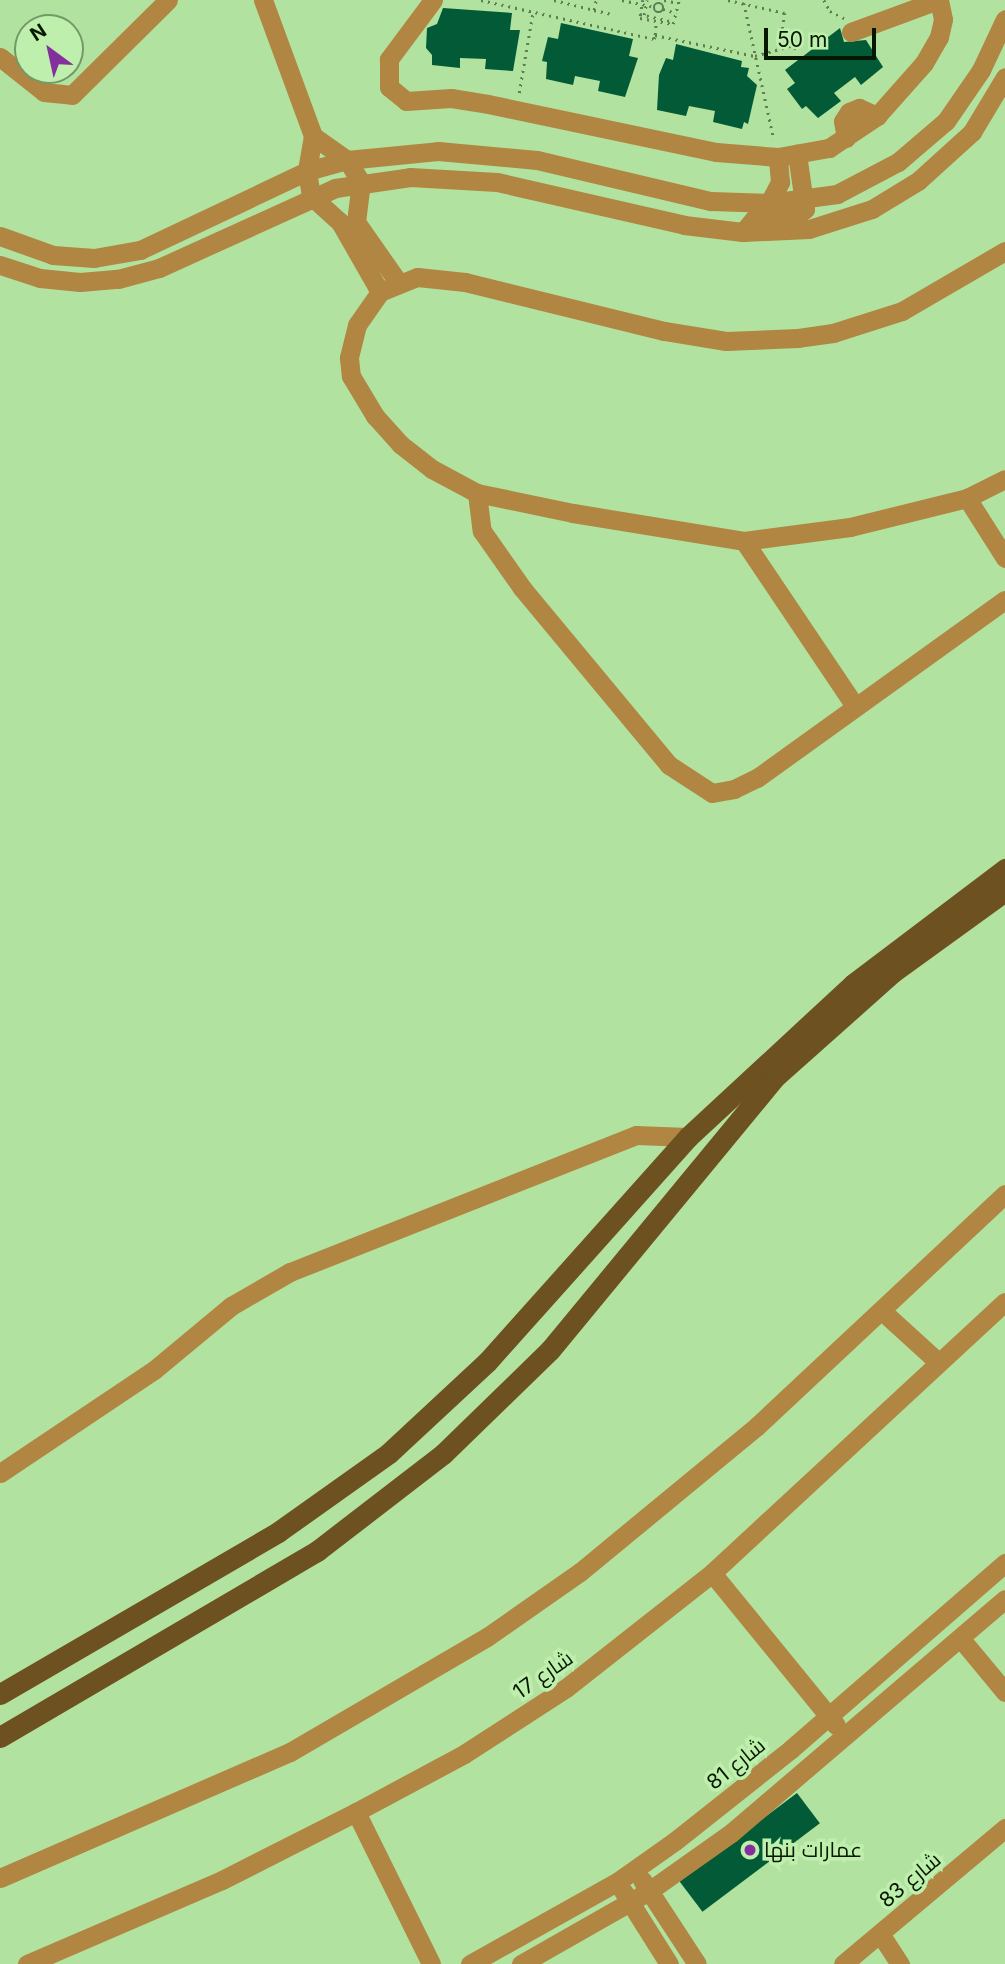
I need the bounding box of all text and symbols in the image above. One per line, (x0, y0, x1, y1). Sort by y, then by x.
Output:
north arrow (14, 14, 84, 84)
scale bar (767, 14, 879, 58)
text: N (26, 19, 51, 46)
text: 50 m (777, 27, 827, 52)
street label: شارع 17 (508, 1645, 578, 1705)
street label: شارع 81 (702, 1733, 770, 1795)
place label: عمارات بنها (764, 1837, 862, 1863)
marker: عمارات بنها (742, 1842, 758, 1858)
street label: شارع 83 (874, 1847, 946, 1913)

